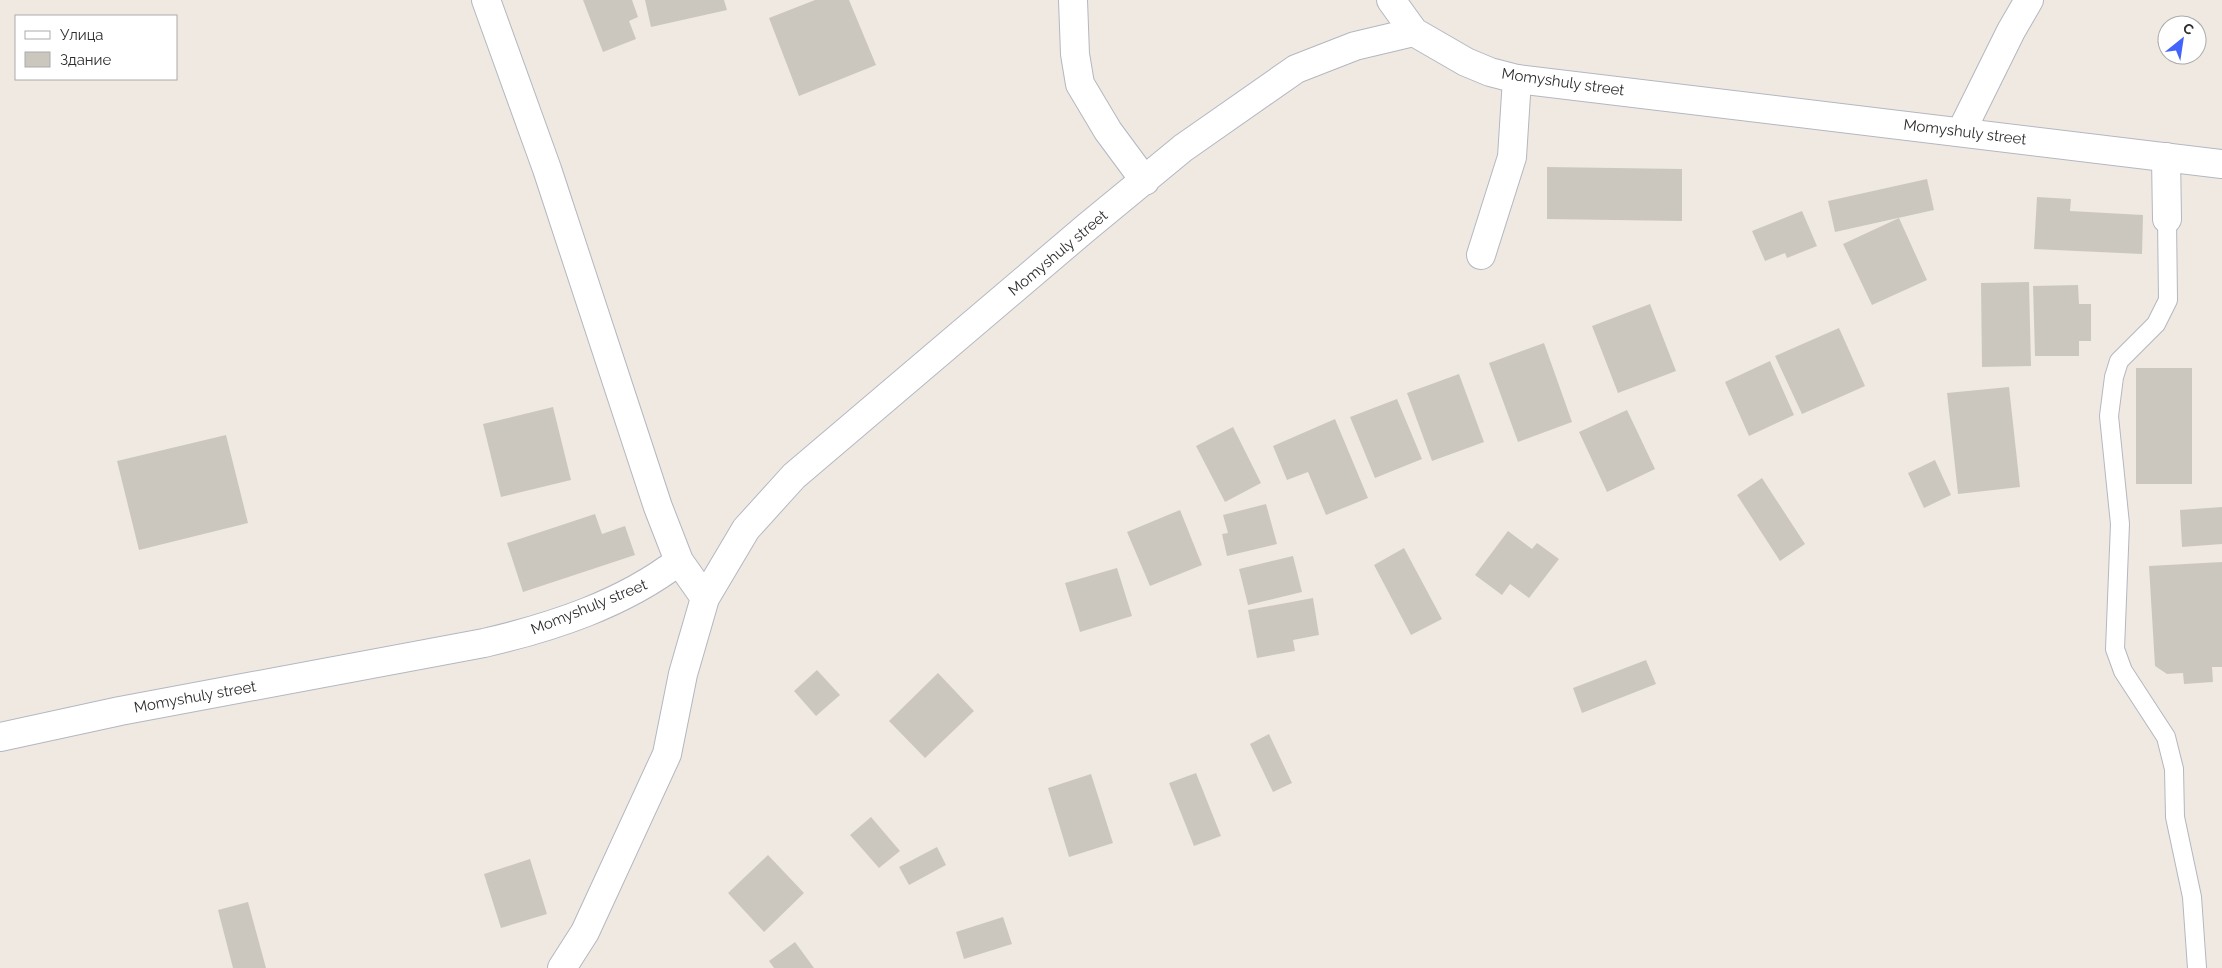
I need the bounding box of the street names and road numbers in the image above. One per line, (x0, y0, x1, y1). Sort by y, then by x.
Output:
street label: Momyshuly street (1501, 64, 1625, 100)
street label: Momyshuly street (1903, 116, 2027, 148)
street label: Momyshuly street (1005, 206, 1111, 300)
street label: Momyshuly street (528, 575, 650, 639)
street label: Momyshuly street (133, 677, 257, 717)

